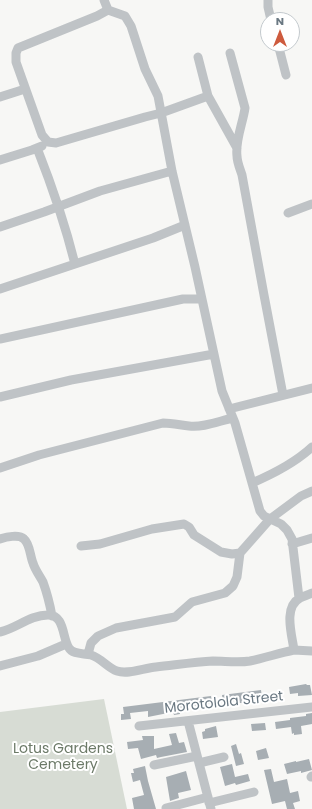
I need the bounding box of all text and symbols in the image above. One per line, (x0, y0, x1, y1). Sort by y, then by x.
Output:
north arrow (260, 12, 300, 52)
text: N (276, 13, 284, 29)
street label: Morotolola Street (164, 688, 284, 718)
park label: Lotus Gardens Cemetery (13, 741, 113, 774)

